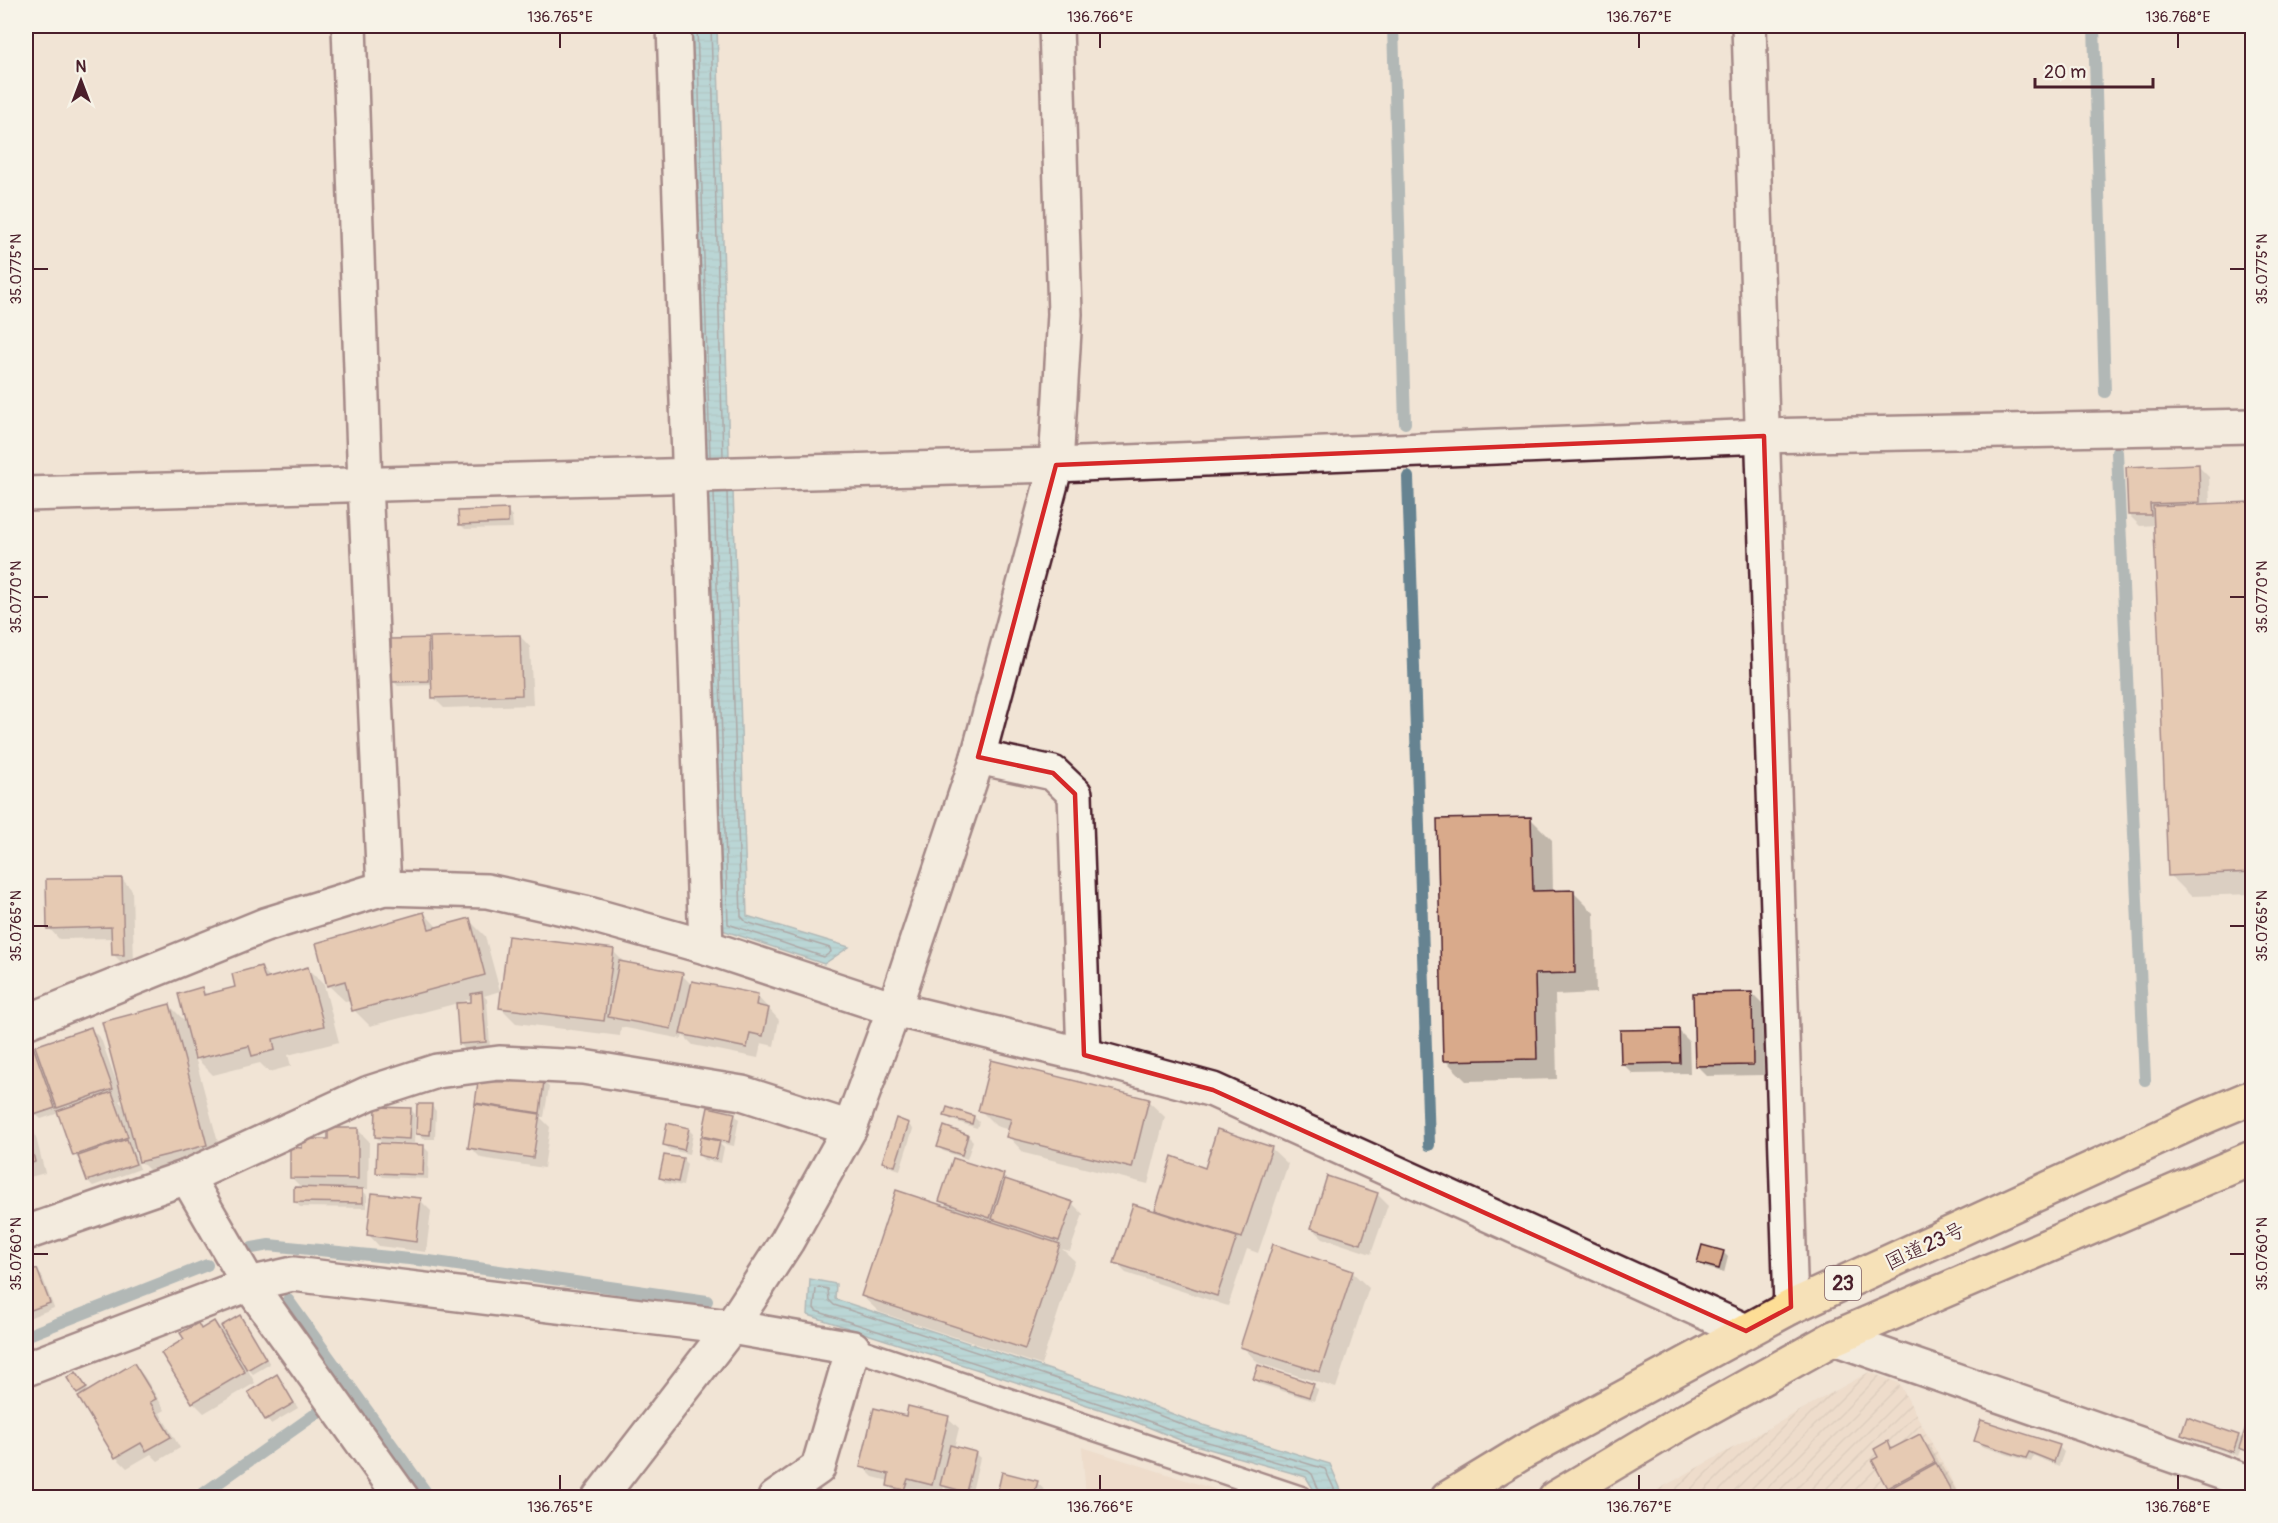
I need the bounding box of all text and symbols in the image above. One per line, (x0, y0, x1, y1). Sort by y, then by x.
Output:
text: 136.765°E (527, 8, 593, 27)
text: 136.766°E (1067, 8, 1133, 27)
text: 136.767°E (1606, 8, 1672, 27)
text: 136.768°E (2146, 8, 2211, 27)
north arrow (51, 51, 111, 111)
scale bar (2035, 51, 2154, 89)
text: N (76, 57, 87, 77)
text: 20 m (2044, 61, 2086, 84)
text: 35.0775°N (7, 234, 26, 304)
text: 35.0775°N (2253, 234, 2272, 304)
text: 35.0770°N (7, 561, 26, 633)
text: 35.0770°N (2253, 561, 2272, 633)
text: 35.0765°N (7, 890, 26, 962)
text: 35.0765°N (2253, 890, 2272, 962)
street label: 国道23号 (1881, 1216, 1970, 1277)
text: 35.0760°N (7, 1217, 26, 1291)
text: 35.0760°N (2253, 1217, 2272, 1291)
road number: 23 (1825, 1266, 1861, 1300)
text: 136.765°E (527, 1498, 593, 1517)
text: 136.766°E (1067, 1498, 1133, 1517)
text: 136.767°E (1606, 1498, 1672, 1517)
text: 136.768°E (2146, 1498, 2211, 1517)

